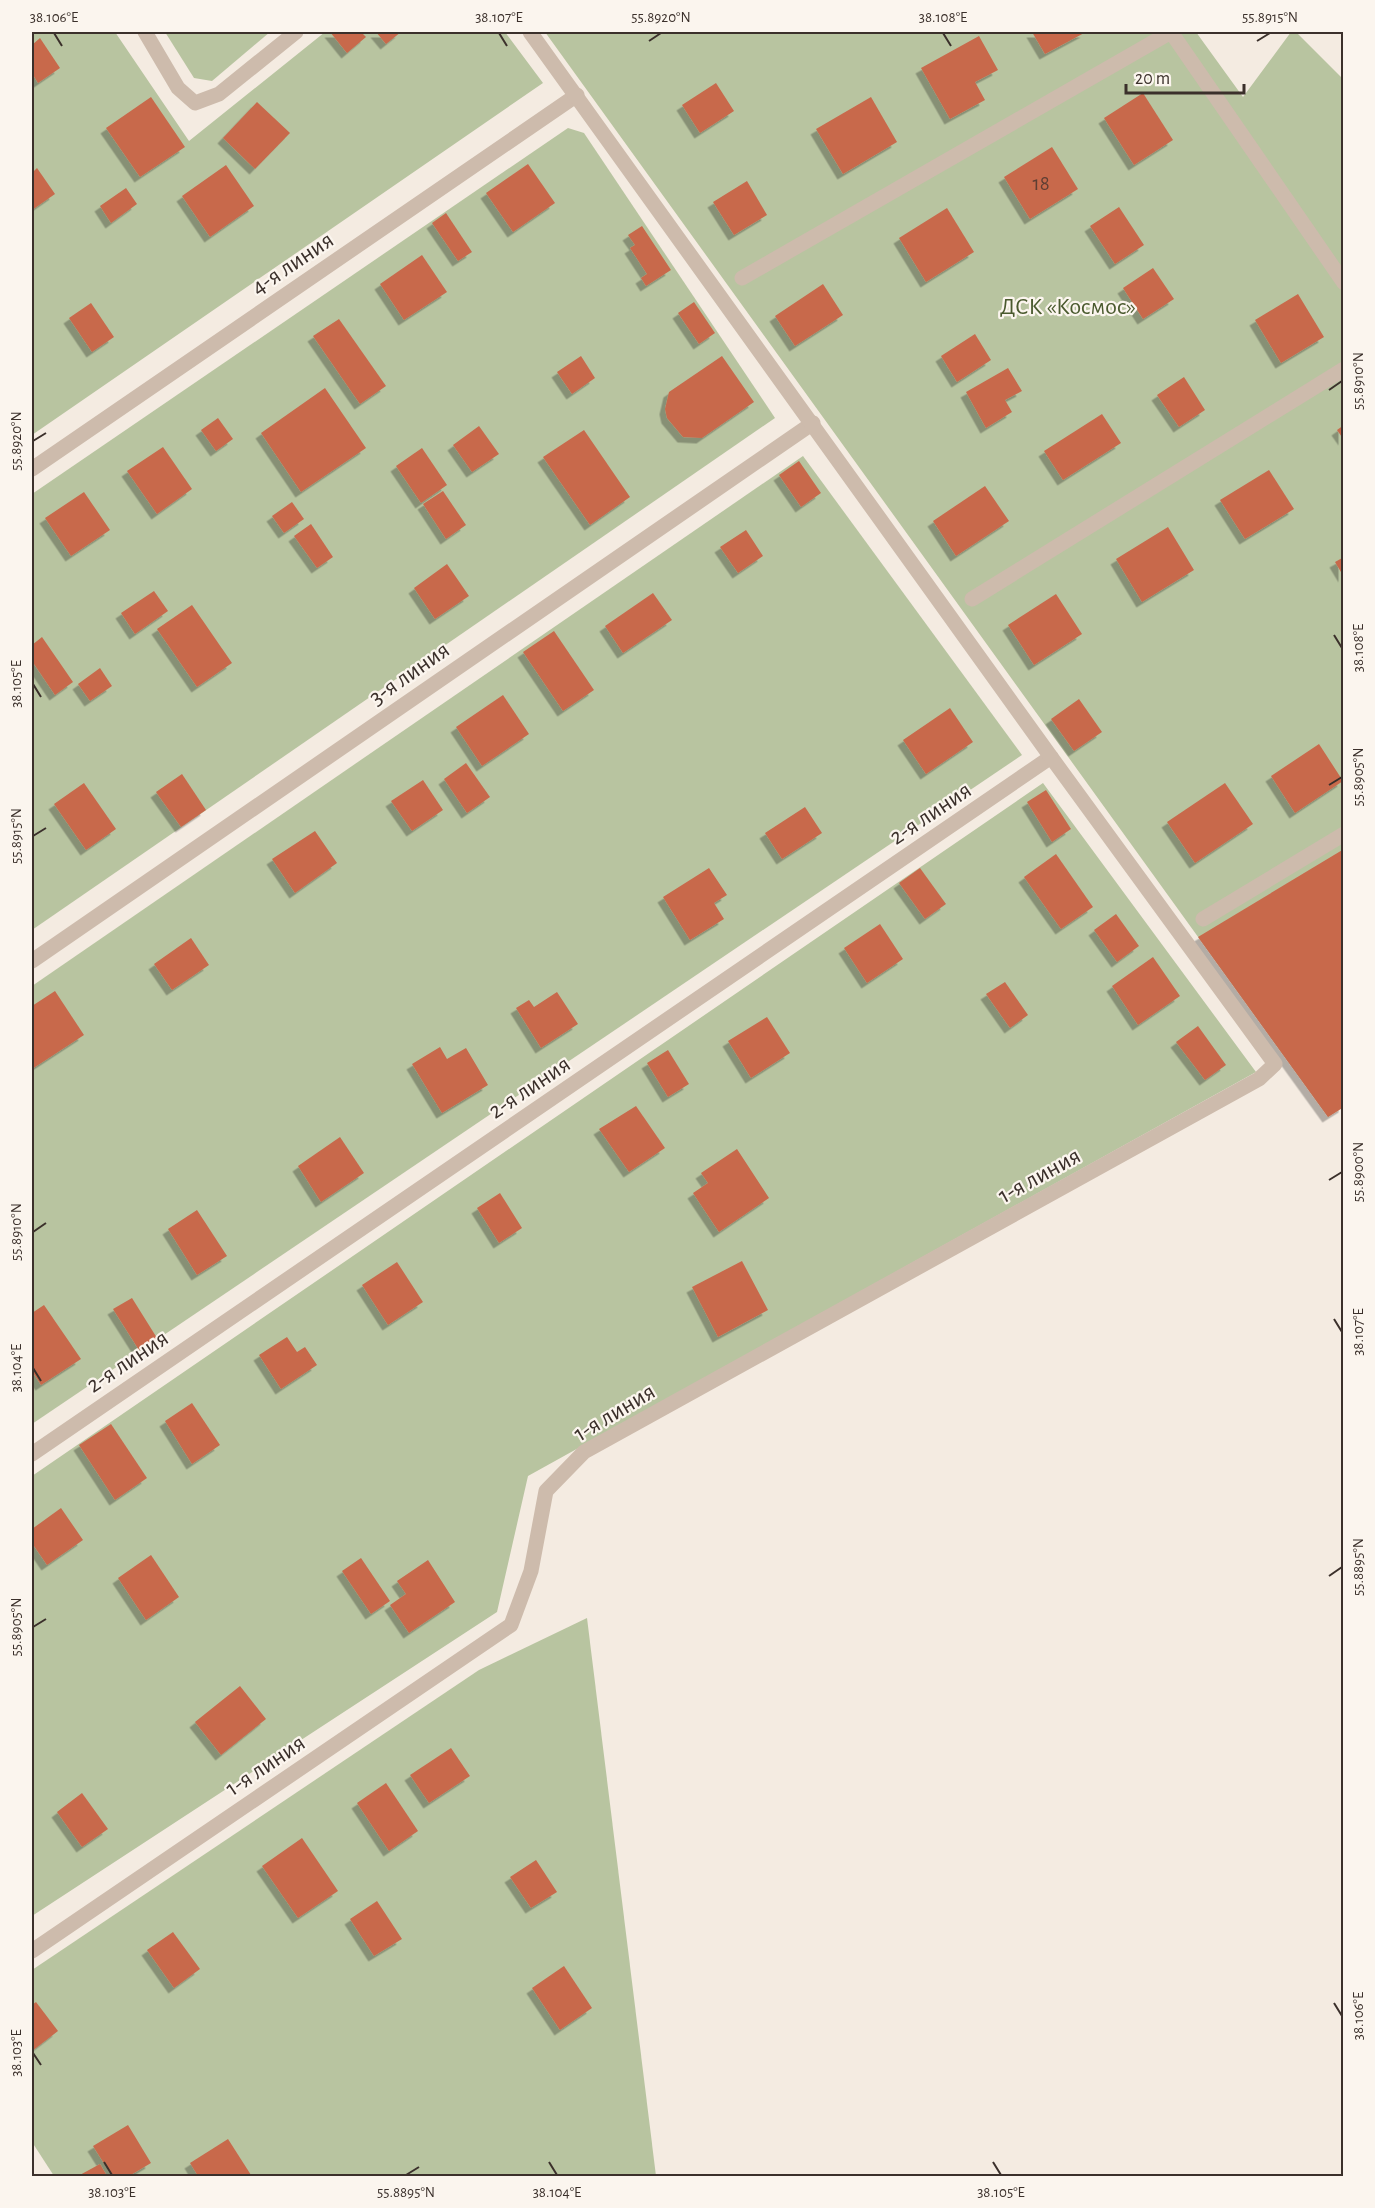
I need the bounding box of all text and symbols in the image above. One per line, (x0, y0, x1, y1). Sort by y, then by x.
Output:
text: 38.106°E (30, 10, 78, 25)
text: 38.107°E (475, 10, 523, 25)
text: 55.8920°N (631, 10, 691, 25)
text: 38.108°E (919, 10, 967, 25)
text: 55.8915°N (1242, 10, 1298, 25)
scale bar (1126, 57, 1244, 95)
text: 20 m (1135, 70, 1170, 88)
house number: 18 (1032, 173, 1050, 194)
street label: 4-я линия (247, 228, 338, 300)
park label: ДСК «Космос» (1000, 295, 1136, 319)
text: 55.8910°N (1351, 352, 1366, 410)
text: 55.8920°N (9, 411, 24, 471)
text: 38.108°E (1351, 624, 1366, 672)
street label: 3-я линия (365, 638, 454, 710)
text: 38.105°E (9, 660, 24, 708)
text: 55.8905°N (1351, 748, 1366, 806)
street label: 2-я линия (885, 778, 976, 850)
text: 55.8915°N (9, 808, 24, 864)
street label: 2-я линия (484, 1052, 575, 1124)
text: 55.8900°N (1351, 1142, 1366, 1202)
street label: 1-я линия (994, 1144, 1085, 1208)
text: 55.8910°N (9, 1203, 24, 1261)
text: 38.107°E (1351, 1308, 1366, 1356)
street label: 2-я линия (82, 1326, 173, 1398)
text: 38.104°E (9, 1344, 24, 1392)
street label: 1-я линия (570, 1379, 659, 1446)
text: 55.8895°N (1351, 1538, 1366, 1596)
text: 55.8905°N (9, 1598, 24, 1656)
street label: 1-я линия (221, 1731, 310, 1801)
text: 38.106°E (1351, 1992, 1366, 2040)
text: 38.103°E (9, 2029, 24, 2077)
text: 38.103°E (88, 2185, 136, 2200)
text: 55.8895°N (377, 2185, 435, 2200)
text: 38.104°E (533, 2185, 581, 2200)
text: 38.105°E (977, 2185, 1025, 2200)

